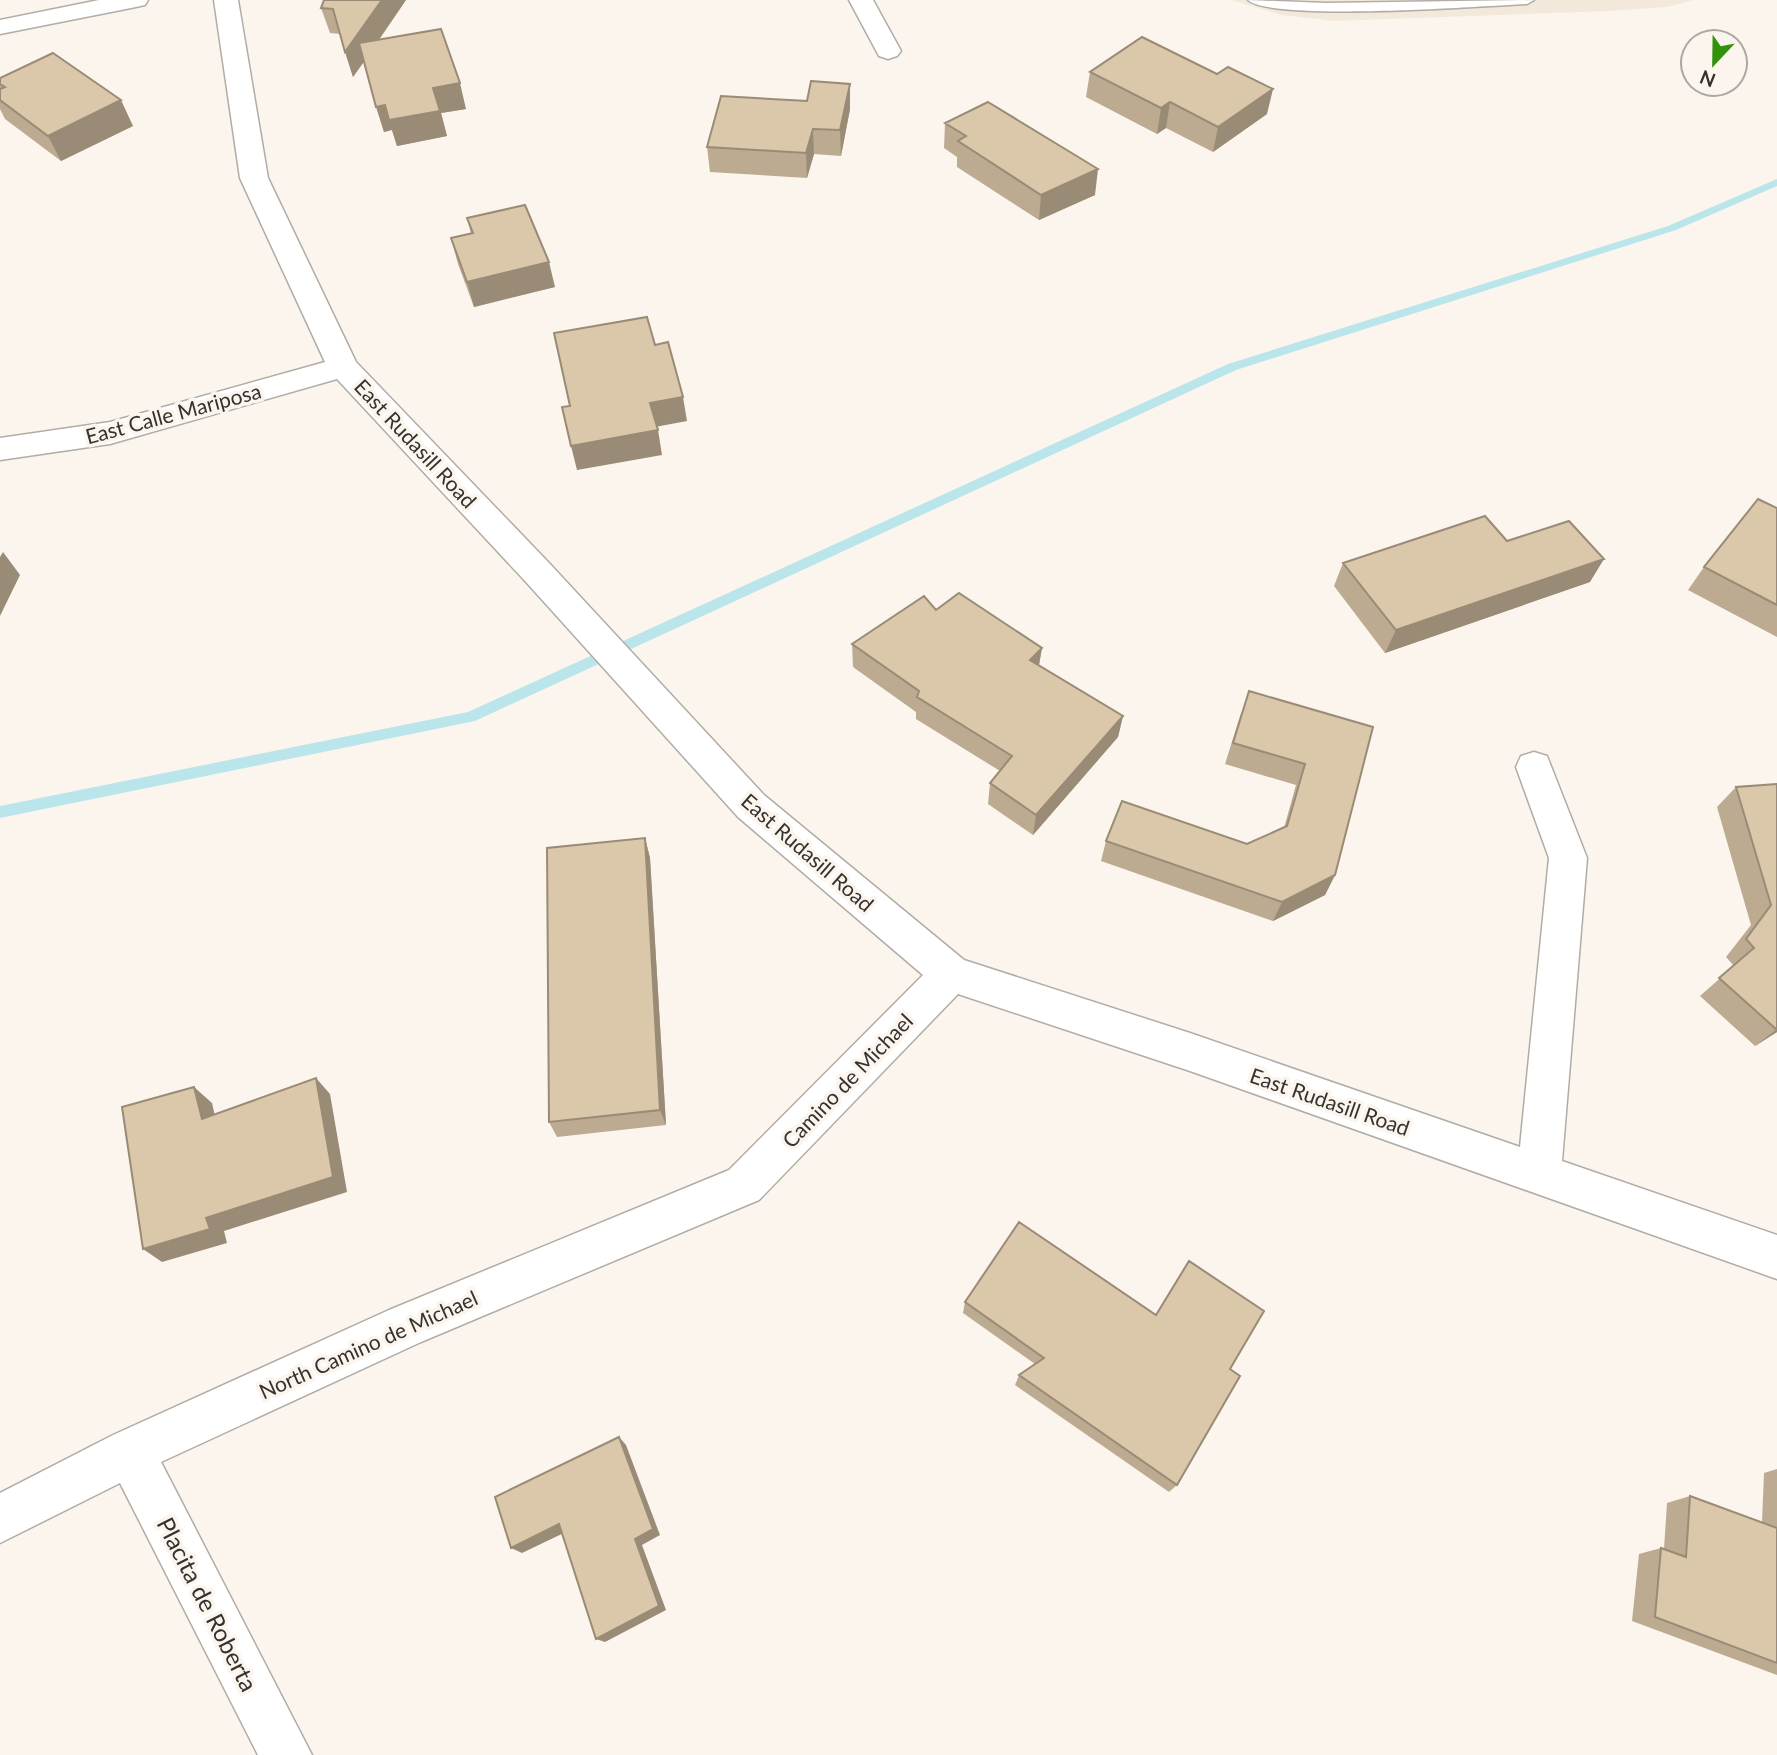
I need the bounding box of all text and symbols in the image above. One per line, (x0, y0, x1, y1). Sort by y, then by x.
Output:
north arrow (1679, 28, 1749, 98)
text: N (1696, 66, 1719, 93)
street label: East Rudasill Road (350, 373, 482, 513)
street label: East Calle Mariposa (82, 378, 264, 448)
street label: East Rudasill Road (737, 788, 879, 916)
street label: Camino de Michael (777, 1008, 917, 1152)
street label: East Rudasill Road (1247, 1062, 1413, 1140)
street label: North Camino de Michael (255, 1284, 481, 1404)
street label: Placita de Roberta (152, 1512, 264, 1696)

